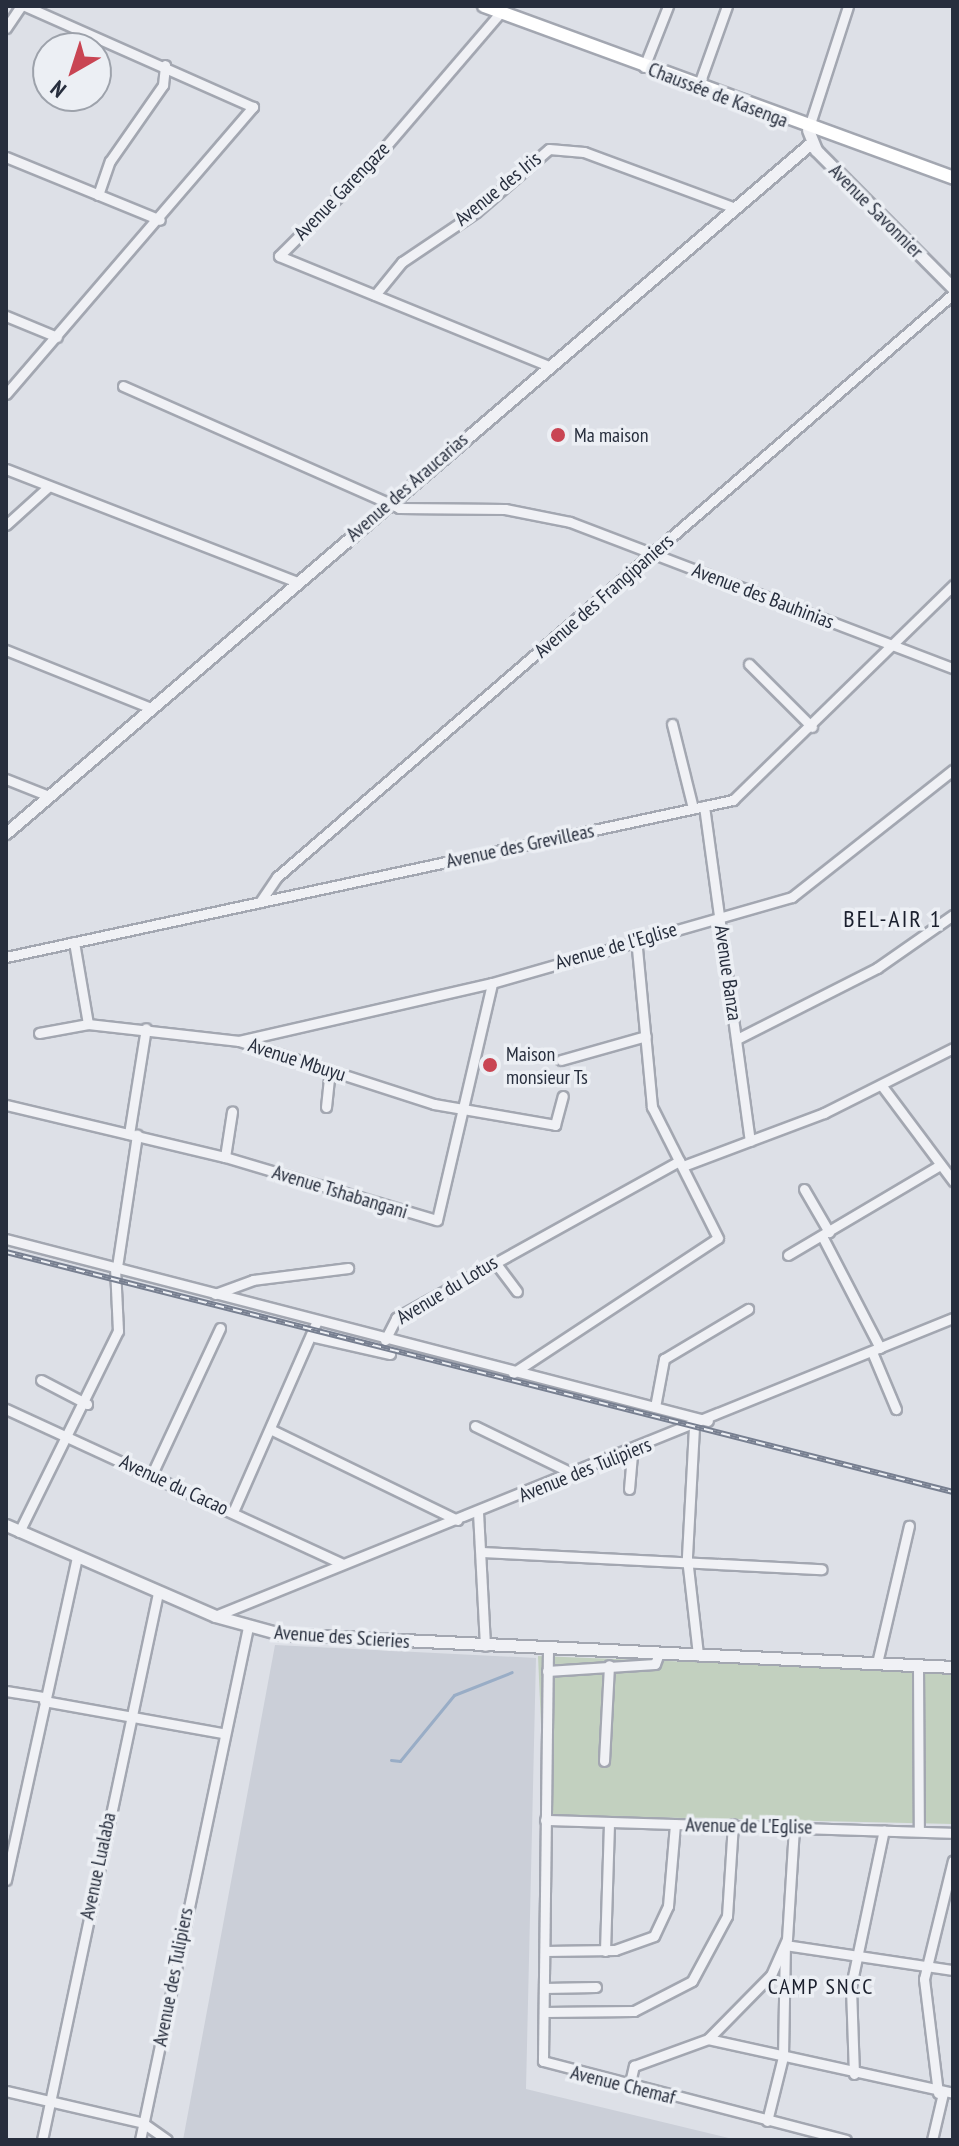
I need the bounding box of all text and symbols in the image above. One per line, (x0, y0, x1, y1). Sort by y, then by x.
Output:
north arrow (32, 32, 112, 112)
street label: Chaussée de Kasenga (645, 57, 791, 133)
text: N (45, 74, 72, 104)
street label: Avenue Garengaze (289, 137, 395, 245)
street label: Avenue des Iris (450, 147, 546, 231)
street label: Avenue Savonnier (824, 159, 928, 263)
place label: Ma maison (574, 423, 649, 447)
marker: Ma maison (549, 426, 567, 444)
street label: Avenue des Araucarias (341, 427, 473, 547)
street label: Avenue des Frangipaniers (530, 529, 678, 663)
street label: Avenue des Bauhinias (689, 558, 837, 634)
street label: Avenue des Grevilleas (444, 819, 596, 873)
district label: BEL-AIR 1 (843, 905, 943, 933)
street label: Avenue de l'Eglise (552, 917, 680, 975)
street label: Avenue Banza (709, 924, 747, 1022)
street label: Avenue Mbuyu (245, 1033, 349, 1087)
place label: Maison monsieur Ts (506, 1042, 588, 1089)
marker: Maison monsieur Ts (481, 1056, 499, 1074)
street label: Avenue Tshabangani (269, 1160, 411, 1224)
street label: Avenue du Lotus (392, 1251, 502, 1329)
street label: Avenue des Tulipiers (515, 1432, 655, 1508)
street label: Avenue du Cacao (116, 1449, 232, 1521)
street label: Avenue des Scieries (273, 1620, 411, 1654)
street label: Avenue Lualaba (75, 1810, 121, 1922)
street label: Avenue de L'Eglise (685, 1813, 813, 1839)
street label: Avenue des Tulipiers (148, 1905, 198, 2049)
district label: CAMP SNCC (767, 1974, 875, 2000)
street label: Avenue Chemaf (568, 2060, 678, 2110)

